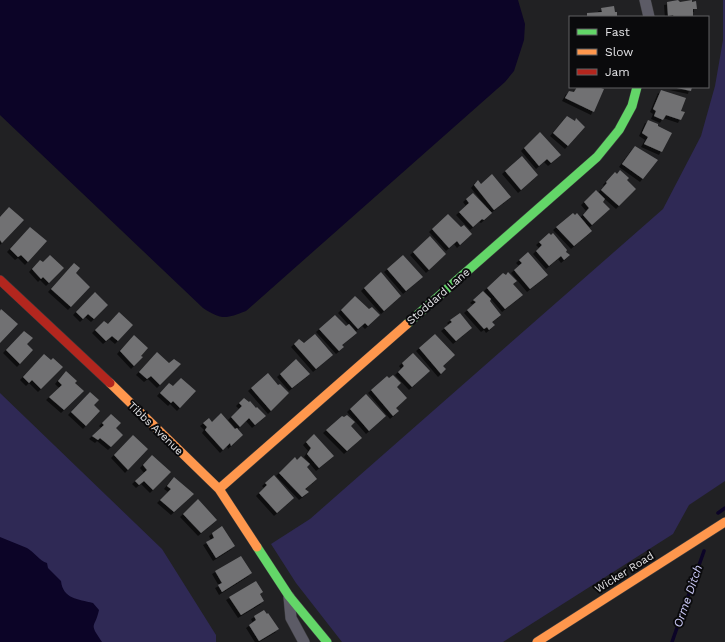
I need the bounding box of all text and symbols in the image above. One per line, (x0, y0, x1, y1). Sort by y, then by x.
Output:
legend (569, 16, 709, 88)
text: Fast (605, 25, 630, 39)
text: Slow (605, 45, 633, 59)
text: Jam (605, 65, 630, 79)
street label: Stoddard Lane (404, 265, 472, 327)
street label: Tibbs Avenue (126, 399, 186, 458)
street label: Wicker Road (592, 549, 656, 596)
water label: Orme Ditch (671, 563, 705, 629)

